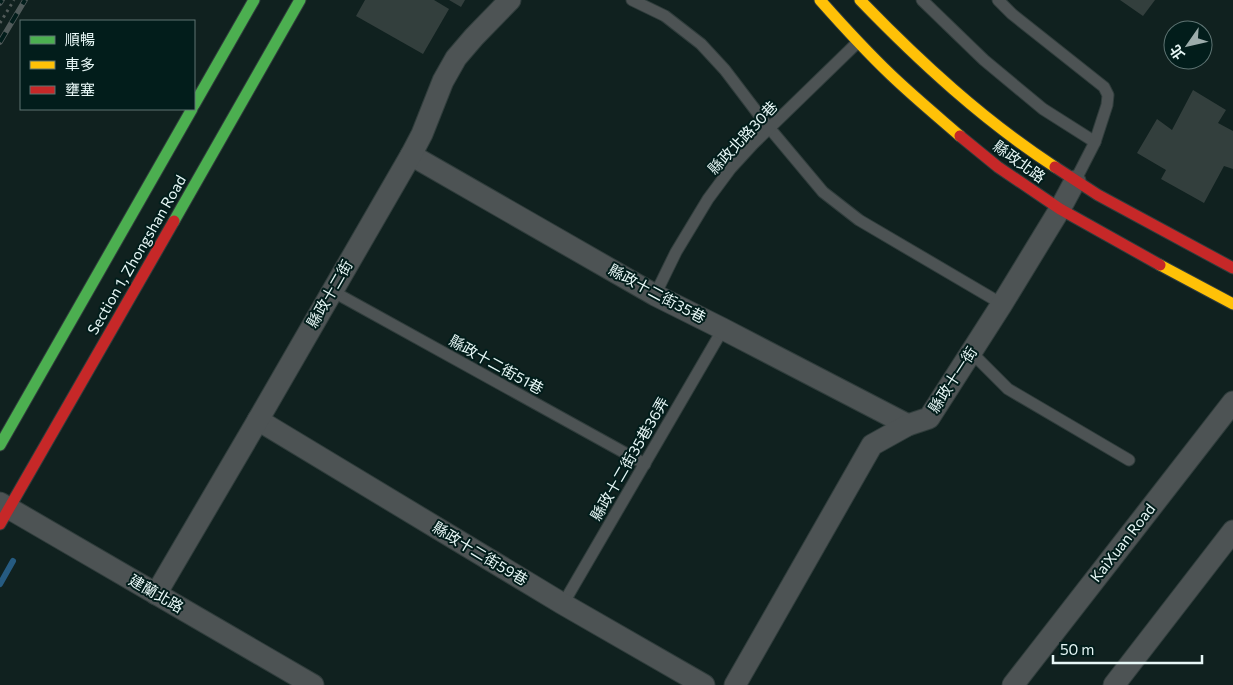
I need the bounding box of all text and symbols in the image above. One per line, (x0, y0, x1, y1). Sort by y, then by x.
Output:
legend (20, 20, 195, 110)
north arrow (1163, 20, 1213, 70)
text: 順暢 (65, 30, 95, 48)
text: 北 (1166, 42, 1188, 63)
text: 車多 (65, 55, 95, 73)
text: 壅塞 (65, 80, 95, 98)
street label: 縣政北路30巷 (704, 97, 781, 178)
street label: 縣政北路 (990, 136, 1049, 186)
street label: Section 1, Zhongshan Road (83, 171, 189, 338)
street label: 縣政十二街 (303, 257, 356, 330)
street label: 縣政十二街35巷 (606, 260, 709, 326)
street label: 縣政十二街51巷 (446, 331, 547, 397)
street label: 縣政十一街 (924, 343, 980, 416)
street label: 縣政十二街35巷36弄 (586, 393, 672, 524)
street label: KaiXuan Road (1086, 500, 1158, 585)
street label: 縣政十二街59巷 (430, 518, 531, 589)
street label: 建蘭北路 (126, 570, 187, 616)
scale bar (1053, 632, 1202, 664)
text: 50 m (1060, 640, 1094, 658)

